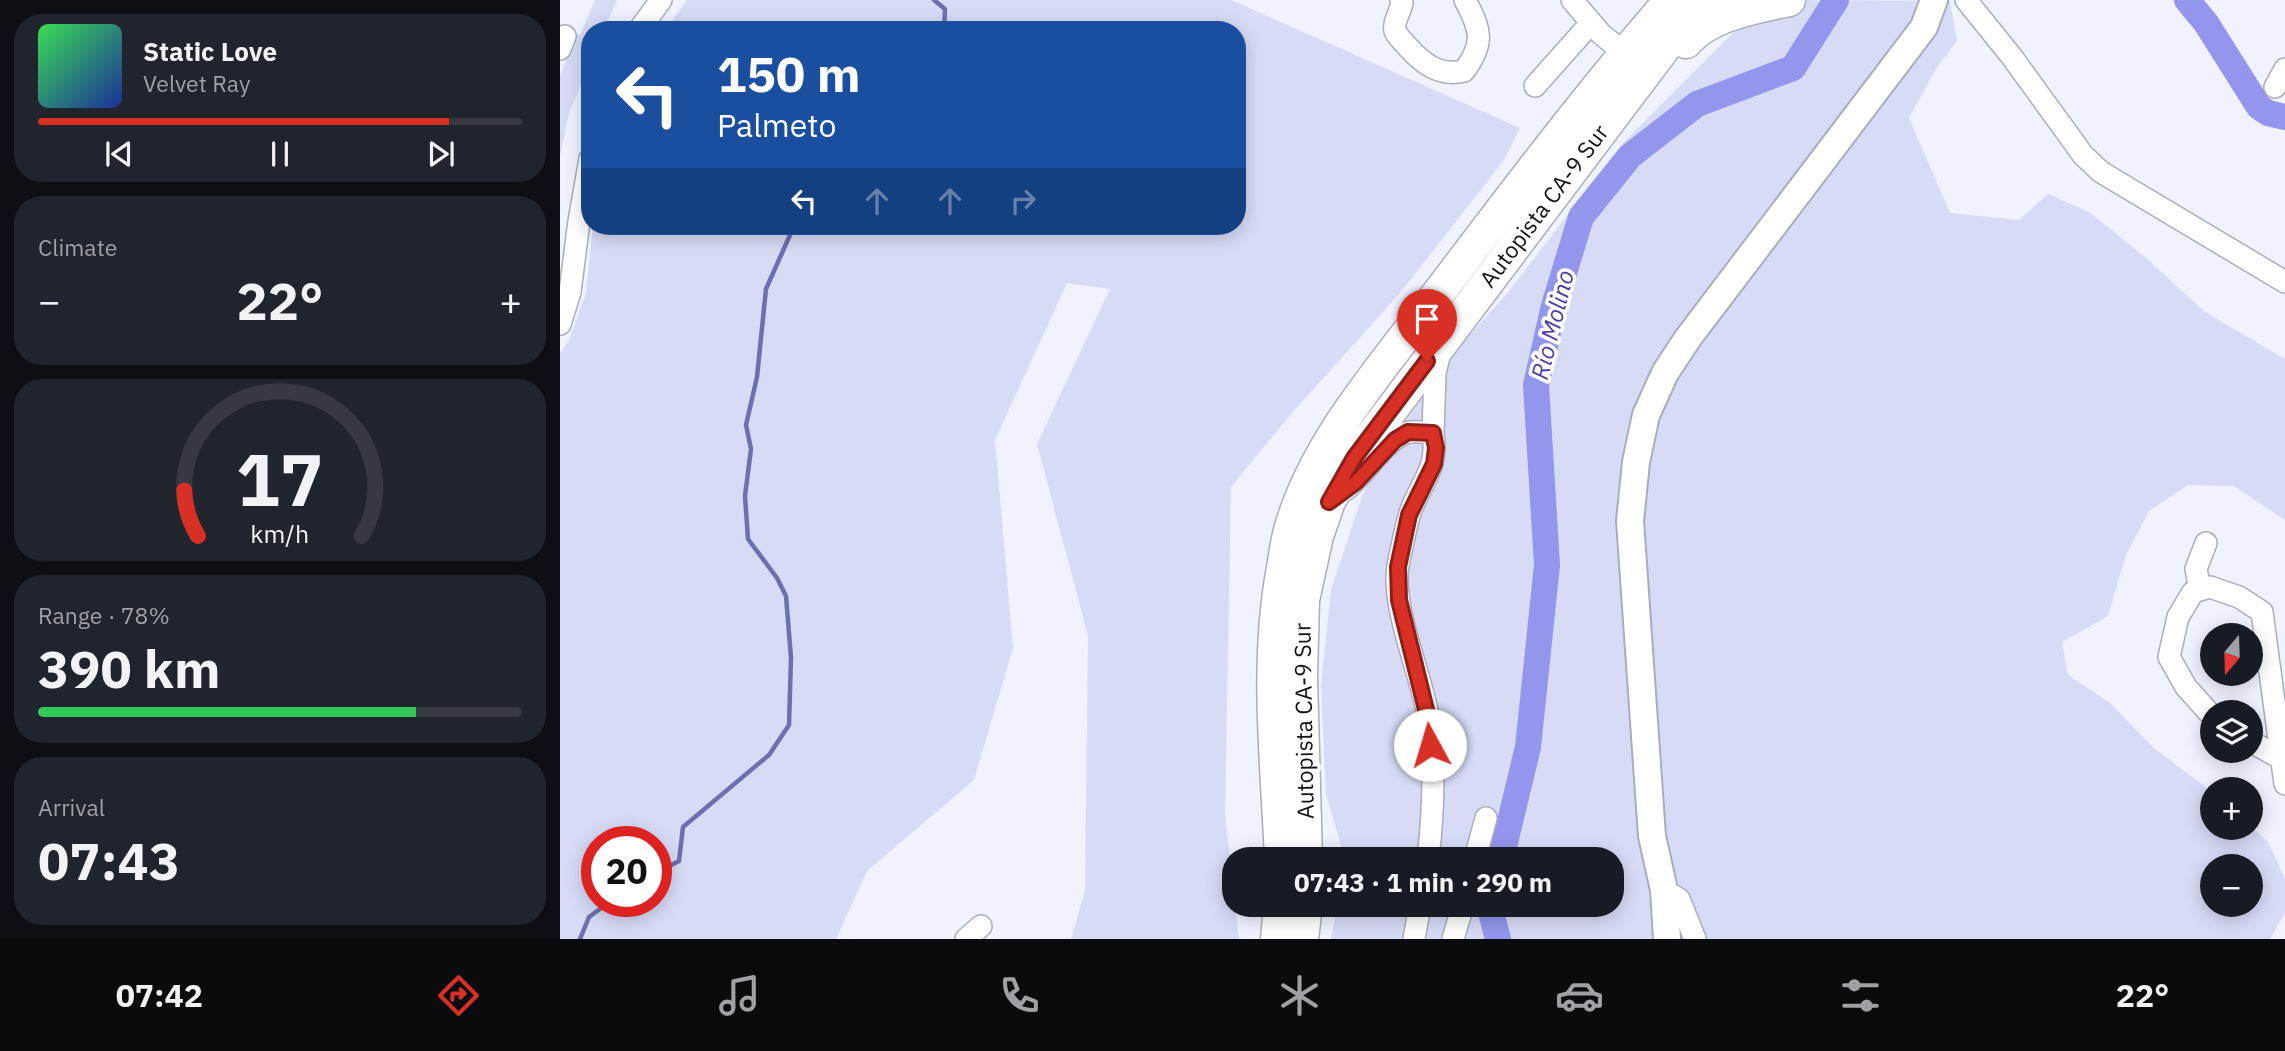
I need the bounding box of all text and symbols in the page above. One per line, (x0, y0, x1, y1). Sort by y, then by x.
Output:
text: Static Love (143, 34, 277, 68)
text: 150 m (717, 42, 861, 105)
icon: left (602, 49, 693, 140)
text: Velvet Ray (143, 68, 250, 98)
text: Palmeto (717, 104, 836, 146)
street label: Autopista CA-9 Sur (1472, 117, 1615, 293)
icon: previous (100, 135, 138, 173)
icon: pause (261, 135, 299, 173)
icon: next (422, 135, 460, 173)
icon: left (785, 182, 823, 220)
icon: ahead (858, 182, 896, 220)
icon: ahead (931, 182, 969, 220)
icon: right (1004, 182, 1042, 220)
text: Climate (38, 232, 117, 262)
text: 22° (237, 267, 323, 334)
water label: Río Molino (1523, 267, 1581, 383)
text: − (38, 276, 61, 325)
text: + (499, 276, 522, 325)
pin (1397, 289, 1457, 361)
icon: arrive (1408, 300, 1446, 338)
text: 17 (236, 431, 324, 526)
text: km/h (251, 516, 309, 549)
text: Range · 78% (38, 600, 170, 630)
street label: Autopista CA-9 Sur (1286, 622, 1320, 819)
north arrow (2200, 623, 2263, 686)
map controls (2200, 623, 2263, 917)
text: 390 km (38, 635, 220, 702)
button: layers (2200, 700, 2263, 763)
position arrow (1393, 708, 1467, 782)
button: + (2200, 777, 2263, 840)
text: Arrival (38, 792, 105, 822)
speed limit sign: 20 (581, 826, 672, 917)
text: 07:43 (38, 827, 180, 894)
button: − (2200, 854, 2263, 917)
text: 07:43 · 1 min · 290 m (1294, 865, 1552, 899)
icon: directions (434, 971, 483, 1020)
icon: music (715, 971, 764, 1020)
icon: phone (995, 971, 1044, 1020)
icon: climate (1275, 971, 1324, 1020)
icon: car (1555, 971, 1604, 1020)
icon: filters (1836, 971, 1885, 1020)
text: 07:42 (116, 974, 203, 1016)
text: 22° (2116, 974, 2169, 1016)

